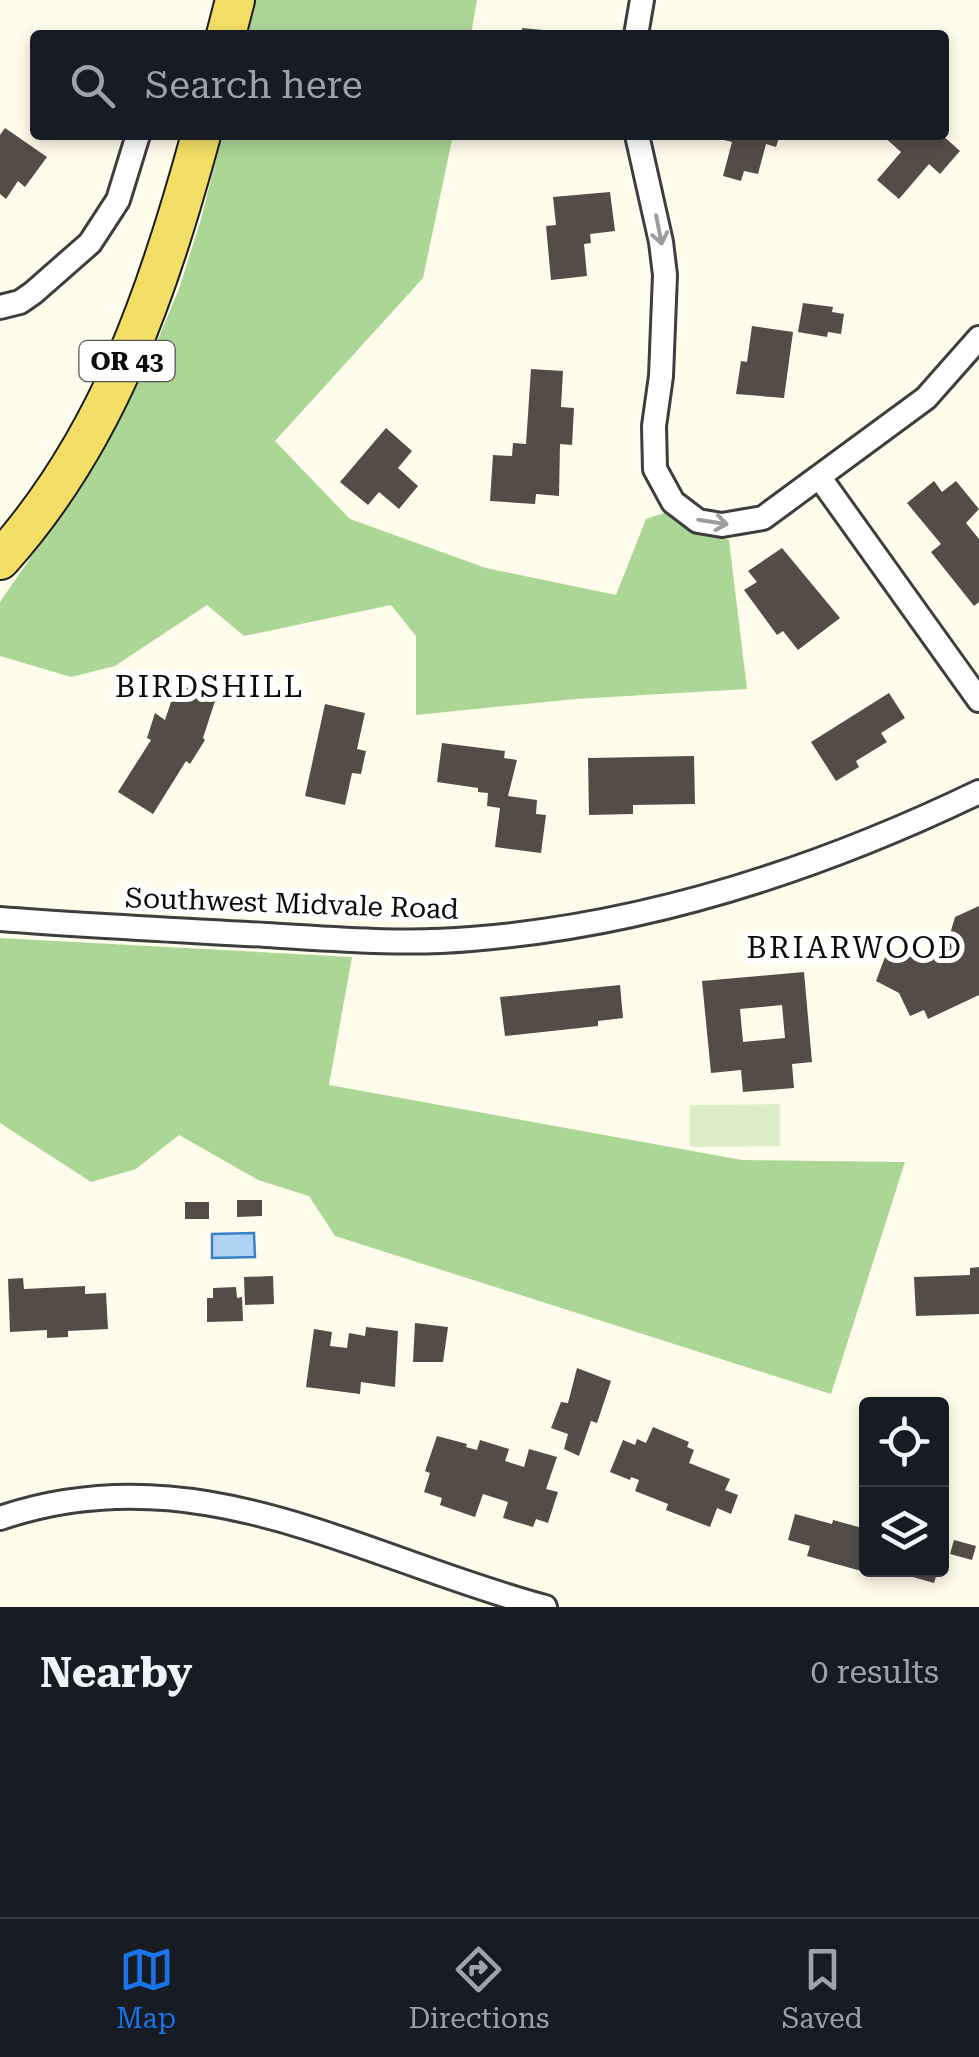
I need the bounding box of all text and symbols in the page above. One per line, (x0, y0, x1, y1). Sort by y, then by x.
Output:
search box (30, 30, 949, 140)
icon: search (65, 58, 120, 113)
text: Search here (145, 63, 363, 107)
one-way arrow (650, 213, 669, 245)
road number: OR 43 (80, 341, 174, 381)
one-way arrow (696, 514, 729, 532)
district label: BIRDSHILL (115, 669, 305, 704)
street label: Southwest Midvale Road (125, 881, 459, 926)
district label: BRIARWOOD (747, 930, 963, 965)
map controls (859, 1397, 949, 1577)
button: locate (859, 1397, 949, 1487)
button: layers (859, 1487, 949, 1577)
text: Nearby (40, 1648, 192, 1697)
text: 0 results (811, 1653, 939, 1691)
tab: Map (116, 1942, 176, 2035)
tab: Directions (408, 1942, 549, 2035)
tab: Saved (782, 1942, 863, 2035)

